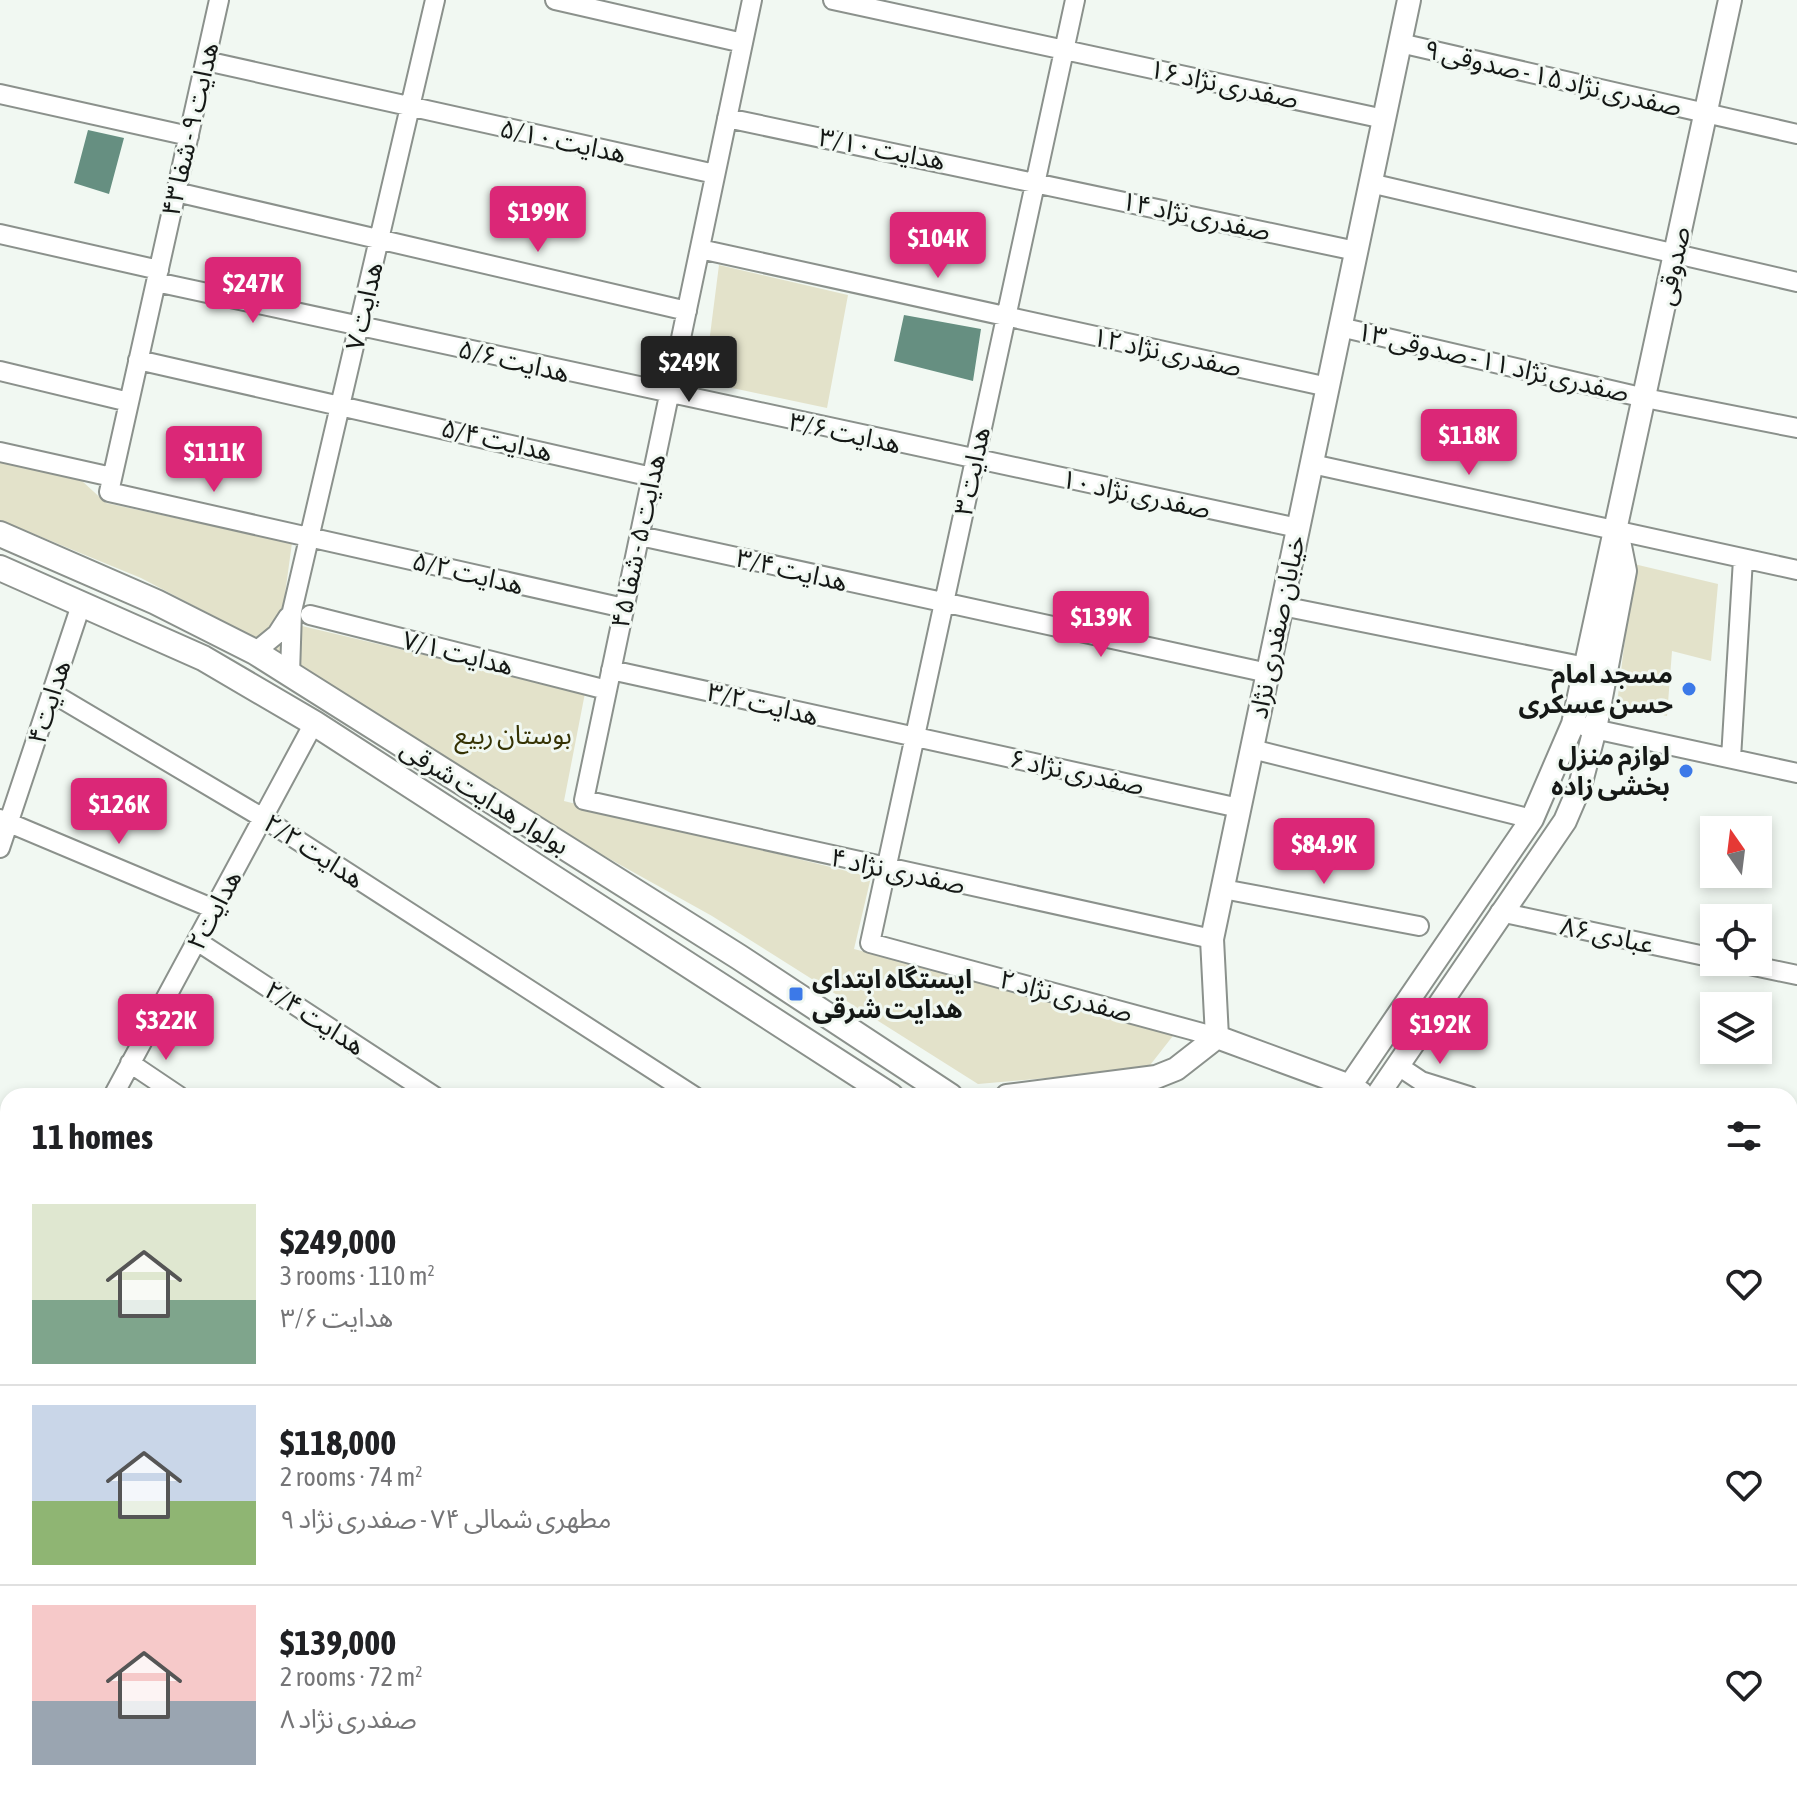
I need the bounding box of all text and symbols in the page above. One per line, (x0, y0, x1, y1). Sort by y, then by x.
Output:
street label: صفدری نژاد ۱۵ - صدوقی ۹ (1421, 34, 1685, 122)
street label: هدایت ۹ - شفا ۴۳ (155, 39, 225, 219)
street label: صفدری نژاد ۱۶ (1147, 54, 1301, 114)
street label: هدایت ۵/۱۰ (497, 113, 629, 169)
street label: هدایت ۳/۱۰ (816, 122, 948, 176)
pin: $199K (482, 186, 594, 254)
street label: صفدری نژاد ۱۴ (1119, 186, 1273, 246)
text: $199K (508, 197, 568, 227)
pin: $104K (882, 212, 994, 280)
text: $104K (908, 223, 968, 253)
street label: صدوقی (1650, 224, 1696, 308)
pin: $247K (197, 257, 309, 325)
street label: هدایت ۷ (339, 259, 389, 353)
text: $247K (223, 268, 283, 298)
street label: صفدری نژاد ۱۱ - صدوقی ۱۳ (1354, 316, 1632, 408)
street label: صفدری نژاد ۱۲ (1090, 322, 1244, 382)
street label: هدایت ۵/۶ (455, 334, 573, 388)
pin: $249K (633, 336, 745, 404)
text: $249K (659, 347, 719, 377)
street label: هدایت ۳/۶ (786, 407, 904, 459)
pin: $118K (1413, 409, 1525, 477)
street label: هدایت ۵/۴ (438, 413, 556, 467)
text: $118K (1439, 420, 1499, 450)
street label: هدایت ۳ (948, 424, 996, 518)
pin: $111K (158, 426, 270, 494)
text: $111K (184, 437, 244, 467)
street label: هدایت ۵ - شفا ۴۵ (605, 451, 671, 631)
street label: صفدری نژاد ۱۰ (1059, 464, 1213, 524)
street label: خیابان صفدری نژاد (1243, 533, 1311, 721)
street label: هدایت ۳/۴ (733, 543, 851, 597)
street label: هدایت ۵/۲ (409, 546, 527, 600)
pin: $139K (1045, 591, 1157, 659)
text: $139K (1071, 602, 1131, 632)
street label: هدایت ۷/۱ (399, 625, 517, 681)
street label: هدایت۴ (21, 656, 77, 748)
place label: مسجد امام حسن عسکری (1518, 659, 1673, 719)
street label: هدایت ۳/۲ (704, 677, 822, 731)
marker: مسجد امام حسن عسکری (1680, 680, 1698, 698)
park label: بوستان ربیع (454, 720, 572, 755)
street label: بولوار هدایت شرقی (395, 733, 575, 861)
place label: لوازم منزل بخشی زاده (1551, 741, 1670, 801)
street label: صفدری نژاد ۶ (1007, 743, 1147, 801)
marker: لوازم منزل بخشی زاده (1677, 762, 1695, 780)
pin: $126K (63, 778, 175, 846)
text: $126K (89, 789, 149, 819)
street label: هدایت ۲/۲ (258, 808, 370, 894)
north arrow (1700, 816, 1772, 888)
map controls (1700, 816, 1772, 1064)
pin: $84.9K (1259, 818, 1389, 886)
text: $84.9K (1292, 829, 1356, 859)
street label: صفدری نژاد ۴ (828, 842, 968, 900)
street label: هدایت۲ (181, 865, 247, 955)
button: locate (1700, 904, 1772, 976)
street label: عبادی ۸۶ (1557, 910, 1657, 960)
place label: ایستگاه ابتدای هدایت شرقی (812, 964, 972, 1024)
street label: صفدری نژاد ۲ (996, 964, 1136, 1028)
street label: هدایت ۲/۴ (259, 975, 371, 1061)
marker: ایستگاه ابتدای هدایت شرقی (787, 985, 805, 1003)
button: layers (1700, 992, 1772, 1064)
pin: $322K (110, 994, 222, 1062)
pin: $192K (1384, 998, 1496, 1066)
text: $322K (136, 1005, 196, 1035)
text: $192K (1410, 1009, 1470, 1039)
icon: filters (1722, 1114, 1766, 1158)
text: 11 homes (32, 1117, 153, 1156)
text: $249,000 (280, 1222, 396, 1261)
icon: home (96, 1236, 192, 1332)
text: 3 rooms · 110 m² (280, 1261, 435, 1291)
icon: heart (1722, 1262, 1766, 1306)
text: هدایت ۳/۶ (280, 1303, 393, 1333)
text: $118,000 (280, 1423, 396, 1462)
icon: home (96, 1437, 192, 1533)
text: 2 rooms · 74 m² (280, 1462, 422, 1492)
icon: heart (1722, 1463, 1766, 1507)
text: مطهری شمالی ۷۴ - صفدری نژاد ۹ (280, 1504, 611, 1534)
text: $139,000 (280, 1623, 396, 1662)
icon: home (96, 1637, 192, 1733)
text: 2 rooms · 72 m² (280, 1662, 422, 1692)
icon: heart (1722, 1663, 1766, 1707)
text: صفدری نژاد ۸ (280, 1704, 417, 1734)

